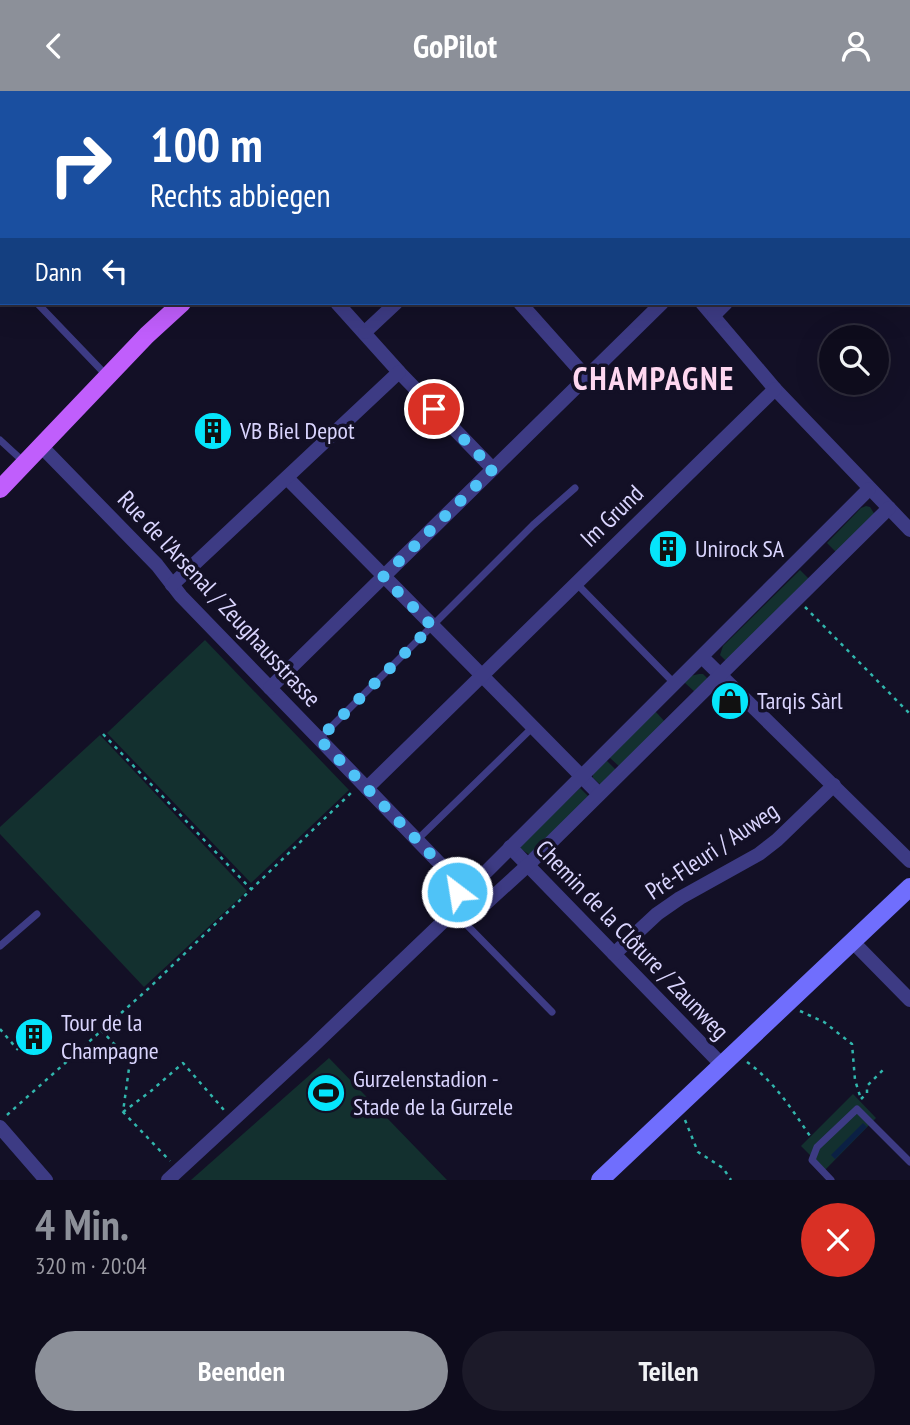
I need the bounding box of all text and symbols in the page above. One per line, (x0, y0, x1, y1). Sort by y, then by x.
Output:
text: GoPilot (413, 25, 497, 67)
icon: back (35, 27, 73, 65)
icon: person (837, 27, 875, 65)
text: 100 m (150, 112, 263, 176)
icon: right (35, 119, 126, 210)
text: Rechts abbiegen (150, 174, 331, 216)
icon: left (96, 252, 134, 290)
text: Dann (35, 255, 82, 288)
map controls (819, 325, 889, 395)
button: search (819, 325, 889, 395)
district label: CHAMPAGNE (573, 357, 735, 399)
pin (404, 379, 464, 439)
icon: arrive (415, 390, 453, 428)
building icon: VB Biel Depot (192, 410, 234, 452)
place label: VB Biel Depot (239, 415, 355, 446)
street label: Im Grund (574, 478, 650, 553)
street label: Rue de l'Arsenal / Zeughausstrasse (111, 484, 328, 713)
building icon: Unirock SA (647, 528, 689, 570)
place label: Unirock SA (695, 533, 785, 564)
shop icon: Tarqis Sàrl (709, 680, 751, 722)
place label: Tarqis Sàrl (757, 685, 843, 716)
street label: Pré-Fleuri / Auweg (639, 795, 784, 906)
street label: Chemin de la Clôture / Zaunweg (529, 833, 736, 1046)
position arrow (420, 855, 494, 929)
place label: Tour de la Champagne (61, 1007, 159, 1066)
building icon: Tour de la Champagne (13, 1016, 55, 1058)
place label: Gurzelenstadion - Stade de la Gurzele (353, 1063, 513, 1122)
sports icon: Gurzelenstadion - Stade de la Gurzele (305, 1072, 347, 1114)
text: 4 Min. (35, 1197, 129, 1252)
button: close (801, 1203, 875, 1277)
text: 320 m · 20:04 (35, 1251, 147, 1280)
button: Beenden (35, 1331, 448, 1411)
button: Teilen (462, 1331, 875, 1411)

